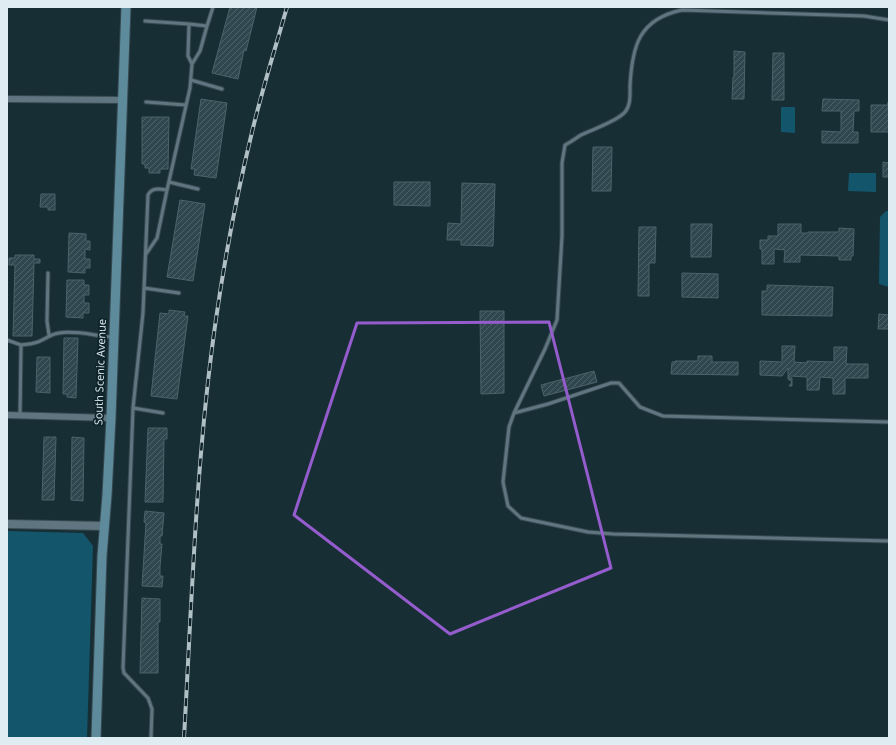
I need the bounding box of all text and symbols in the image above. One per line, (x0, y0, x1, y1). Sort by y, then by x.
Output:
street label: South Scenic Avenue (90, 319, 109, 425)

